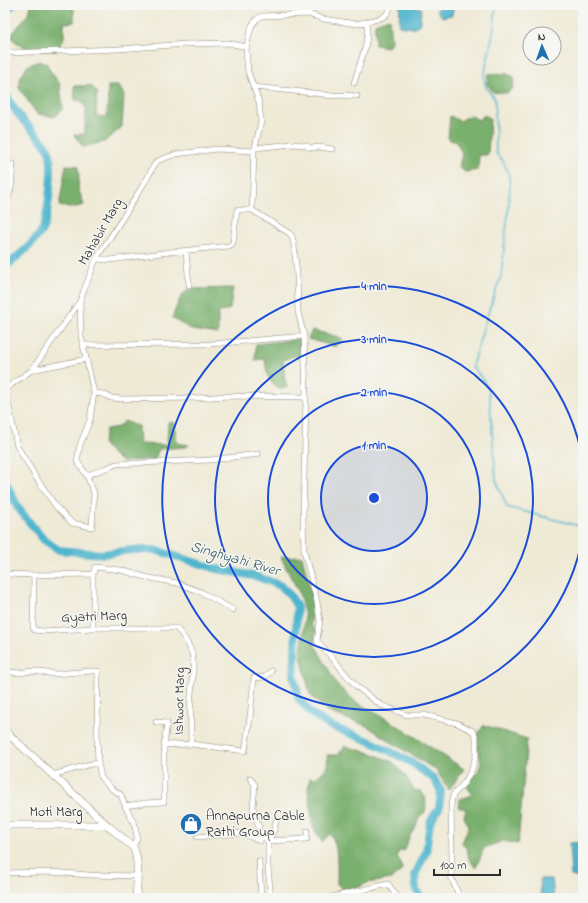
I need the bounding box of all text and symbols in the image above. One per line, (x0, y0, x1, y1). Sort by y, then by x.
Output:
north arrow (522, 26, 562, 66)
text: N (538, 29, 546, 45)
street label: Mahabir Marg (73, 194, 130, 270)
text: 4 min (360, 278, 387, 296)
text: 3 min (360, 331, 387, 349)
text: 2 min (360, 384, 387, 402)
text: 1 min (362, 437, 386, 455)
centre of rings (367, 491, 381, 505)
water label: Singhyahi River (188, 536, 284, 584)
street label: Gyatri Marg (61, 605, 127, 630)
street label: Ishwor Marg (169, 667, 192, 735)
street label: Moti Marg (29, 802, 83, 824)
place label: Annapurna Cable Rathi Group (206, 806, 305, 843)
shop icon: Annapurna Cable Rathi Group (178, 811, 204, 837)
scale bar (434, 851, 500, 877)
text: 100 m (440, 857, 467, 875)

